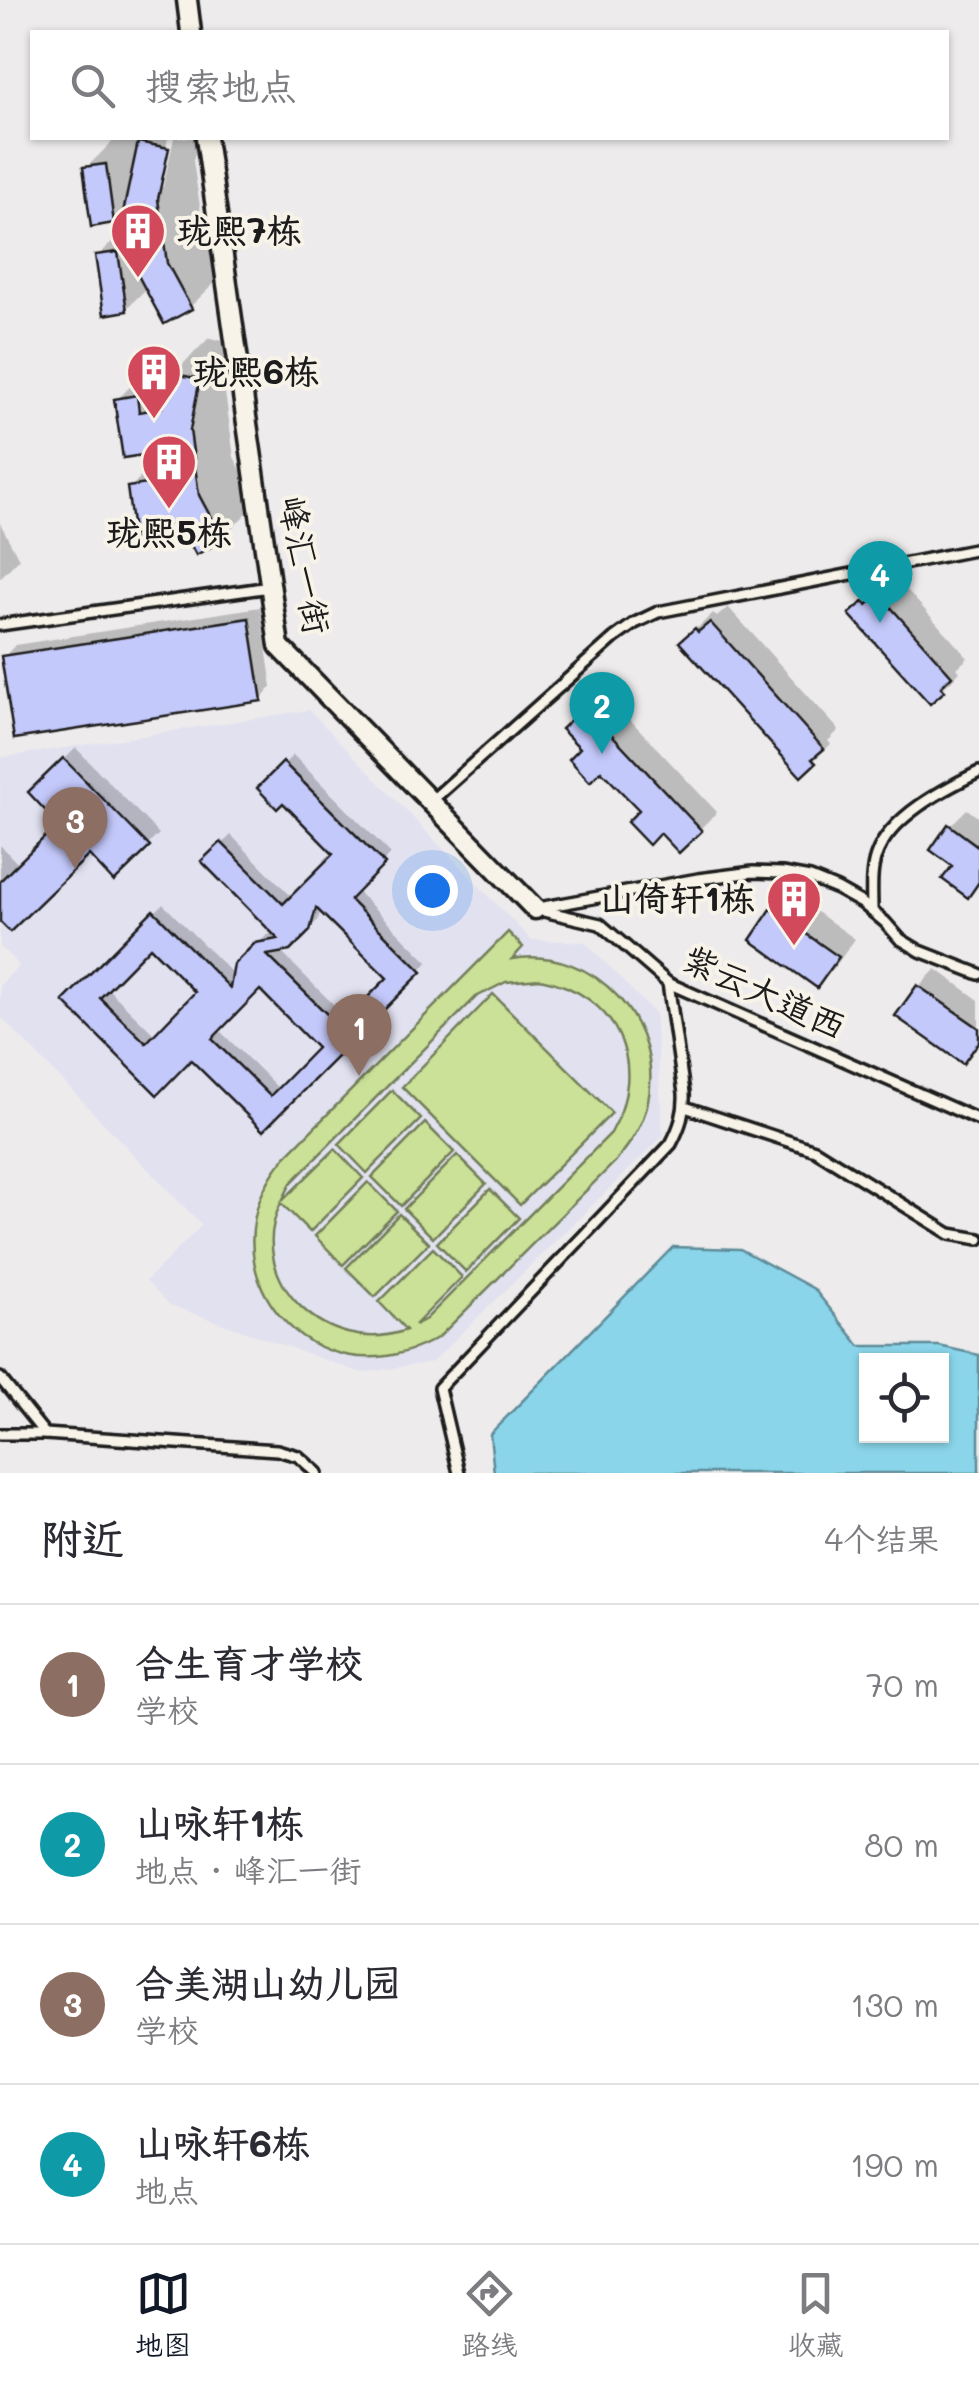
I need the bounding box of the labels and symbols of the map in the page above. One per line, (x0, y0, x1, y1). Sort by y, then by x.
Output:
building icon: 珑熙7栋 (108, 201, 168, 280)
place label: 珑熙7栋 (177, 206, 302, 252)
building icon: 珑熙6栋 (124, 342, 184, 421)
place label: 珑熙6栋 (193, 347, 319, 393)
building icon: 珑熙5栋 (139, 432, 199, 511)
street label: 峰汇一街 (270, 492, 342, 638)
place label: 珑熙5栋 (106, 508, 232, 554)
pin: 4 (848, 540, 912, 623)
pin: 2 (570, 672, 634, 754)
pin: 3 (42, 786, 108, 869)
your location (407, 865, 458, 916)
building icon: 山倚轩1栋 (764, 869, 824, 948)
place label: 山倚轩1栋 (599, 874, 755, 920)
street label: 紫云大道西 (676, 933, 854, 1049)
pin: 1 (326, 994, 392, 1076)

